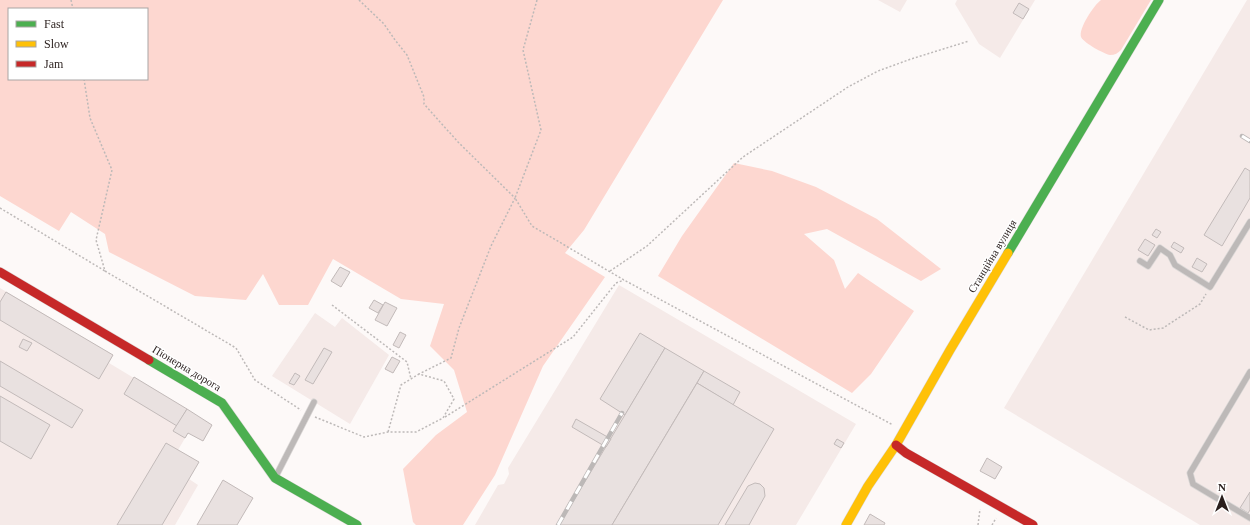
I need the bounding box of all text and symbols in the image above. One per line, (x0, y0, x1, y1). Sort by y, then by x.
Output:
legend (8, 8, 148, 80)
text: Fast (44, 17, 65, 31)
text: Slow (44, 37, 69, 51)
text: Jam (44, 57, 64, 71)
street label: Станційна вулиця (965, 217, 1019, 295)
street label: Піонерна дорога (151, 343, 224, 393)
north arrow (1202, 477, 1242, 517)
text: N (1218, 481, 1226, 493)

